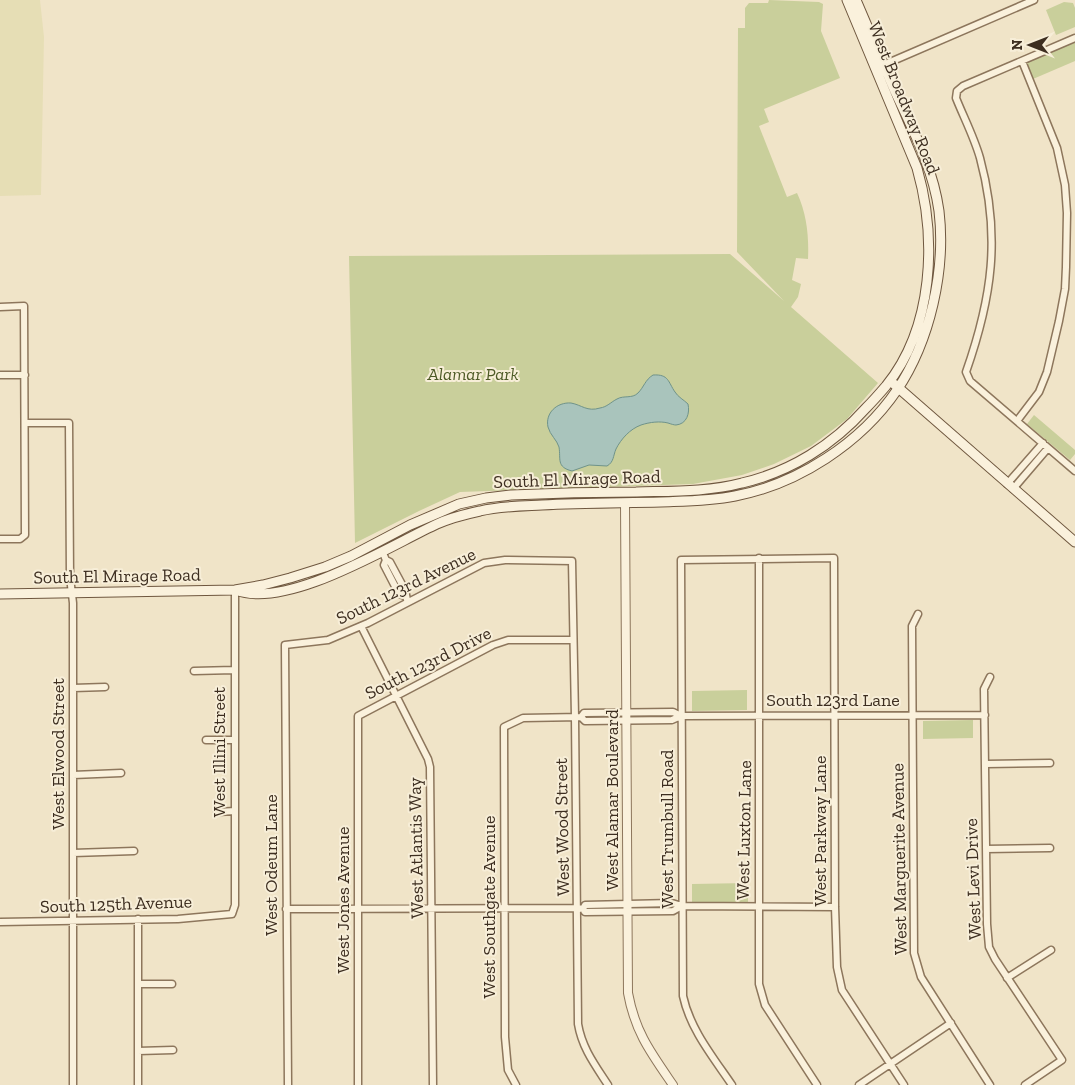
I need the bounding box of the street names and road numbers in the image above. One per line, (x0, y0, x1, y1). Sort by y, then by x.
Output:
street label: West Broadway Road (863, 18, 945, 178)
street label: South El Mirage Road (493, 465, 661, 493)
street label: South 123rd Avenue (333, 543, 479, 629)
street label: South El Mirage Road (33, 564, 201, 588)
street label: South 123rd Drive (361, 622, 495, 704)
street label: West Elwood Street (47, 678, 69, 830)
street label: West Illini Street (208, 686, 230, 817)
street label: South 123rd Lane (766, 689, 900, 711)
street label: West Alamar Boulevard (601, 709, 623, 891)
street label: West Trumbull Road (656, 749, 678, 908)
street label: West Parkway Lane (809, 755, 831, 907)
street label: West Wood Street (550, 757, 574, 896)
street label: West Luxton Lane (732, 760, 756, 900)
street label: West Marguerite Avenue (886, 763, 912, 955)
street label: West Atlantis Way (404, 776, 428, 919)
street label: West Odeum Lane (260, 794, 282, 936)
street label: West Southgate Avenue (478, 815, 500, 999)
street label: West Levi Drive (960, 818, 986, 940)
street label: West Jones Avenue (332, 827, 354, 973)
street label: South 125th Avenue (40, 890, 192, 918)

